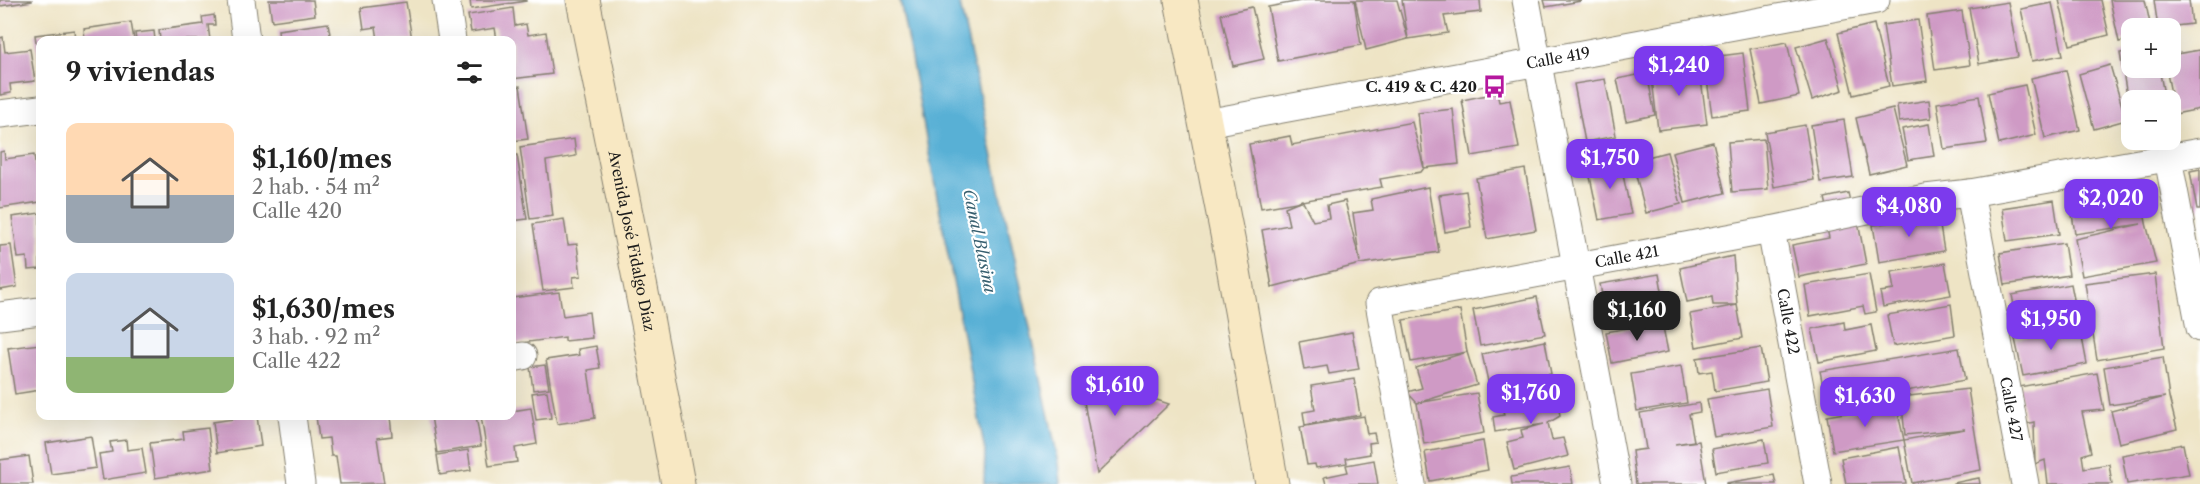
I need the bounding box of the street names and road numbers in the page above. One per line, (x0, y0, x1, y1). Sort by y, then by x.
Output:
street label: Calle 419 (1525, 43, 1592, 73)
street label: Avenida José Fidalgo Díaz (604, 148, 659, 333)
street label: Calle 421 (1593, 241, 1661, 272)
street label: Calle 422 (1773, 287, 1804, 356)
street label: Calle 427 (1996, 375, 2027, 444)

